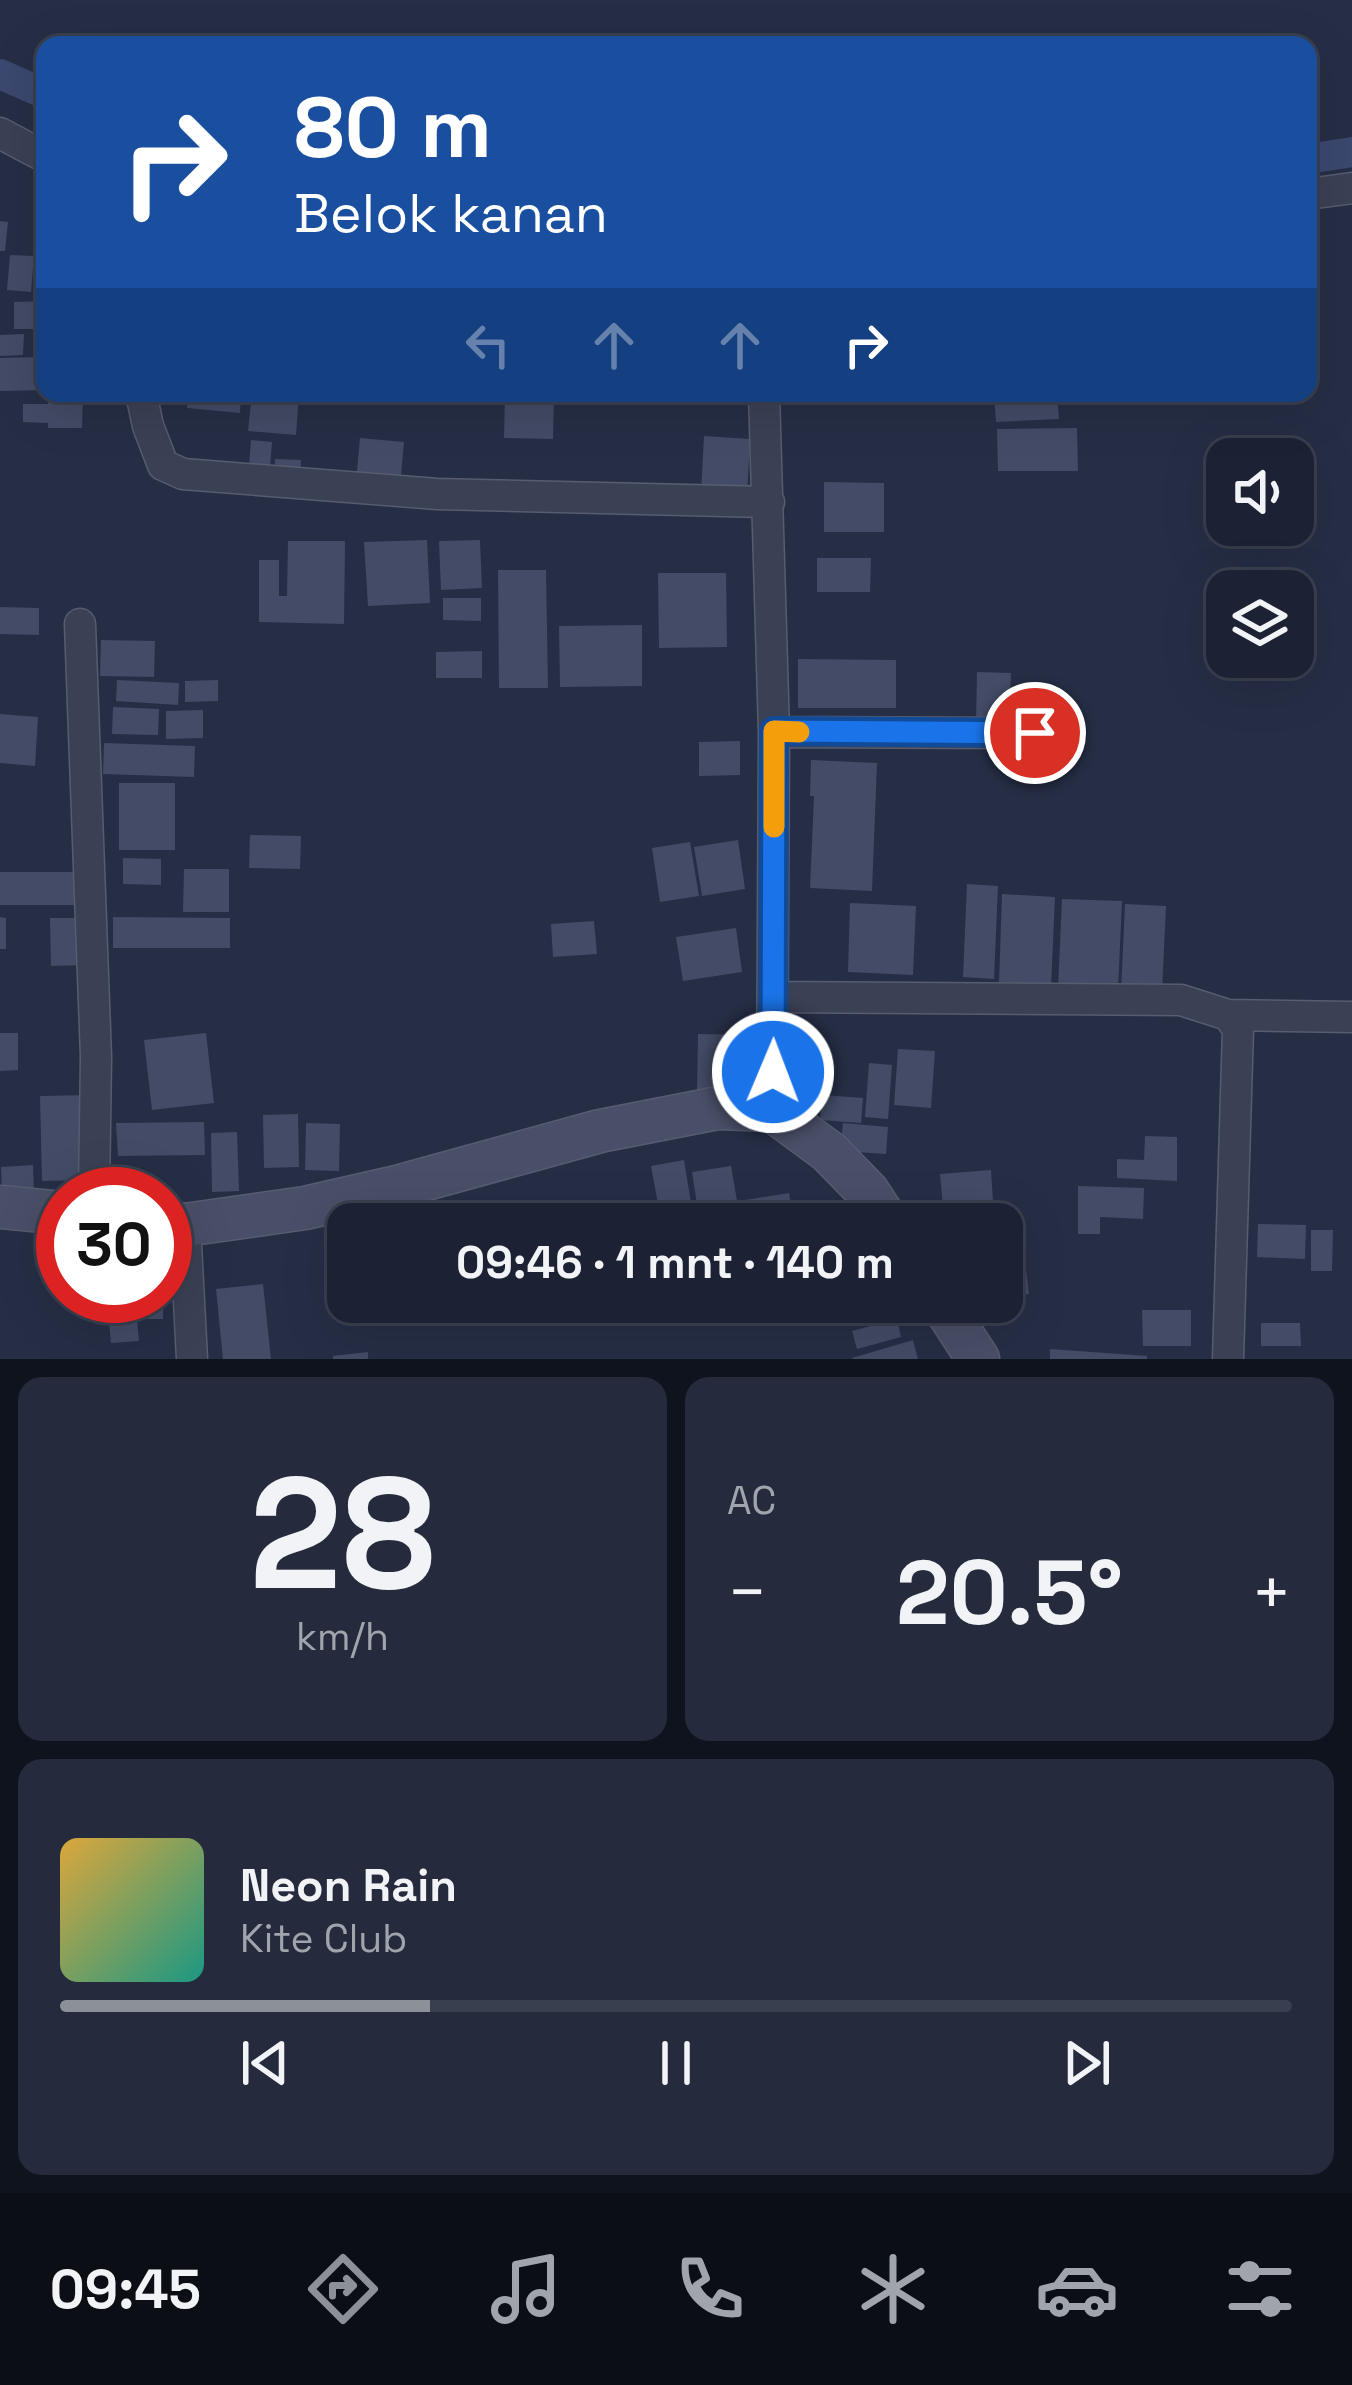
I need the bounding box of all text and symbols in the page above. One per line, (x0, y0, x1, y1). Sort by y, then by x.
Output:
text: 80 m (294, 74, 492, 182)
icon: right (96, 84, 252, 240)
text: Belok kanan (294, 179, 608, 248)
icon: left (455, 312, 521, 378)
icon: ahead (581, 312, 647, 378)
icon: ahead (707, 312, 773, 378)
icon: right (833, 312, 899, 378)
map controls (1206, 438, 1314, 678)
button: sound (1206, 438, 1314, 546)
button: layers (1206, 570, 1314, 678)
pin (984, 682, 1086, 784)
icon: arrive (1002, 700, 1068, 766)
position arrow (710, 1009, 836, 1135)
speed limit sign: 30 (36, 1167, 192, 1323)
text: 09:46 · 1 mnt · 140 m (456, 1234, 894, 1291)
text: 28 (249, 1434, 436, 1634)
text: AC (727, 1476, 776, 1525)
text: 20.5° (896, 1535, 1123, 1650)
text: − (727, 1550, 768, 1634)
text: + (1251, 1550, 1292, 1634)
text: km/h (296, 1612, 389, 1661)
text: Neon Rain (240, 1857, 457, 1914)
text: Kite Club (240, 1914, 407, 1963)
icon: previous (232, 2030, 298, 2096)
icon: pause (643, 2030, 709, 2096)
icon: next (1054, 2030, 1120, 2096)
icon: directions (301, 2247, 385, 2331)
icon: music (484, 2247, 568, 2331)
icon: phone (668, 2247, 752, 2331)
icon: climate (851, 2247, 935, 2331)
icon: car (1035, 2247, 1119, 2331)
icon: filters (1218, 2247, 1302, 2331)
text: 09:45 (50, 2255, 201, 2324)

